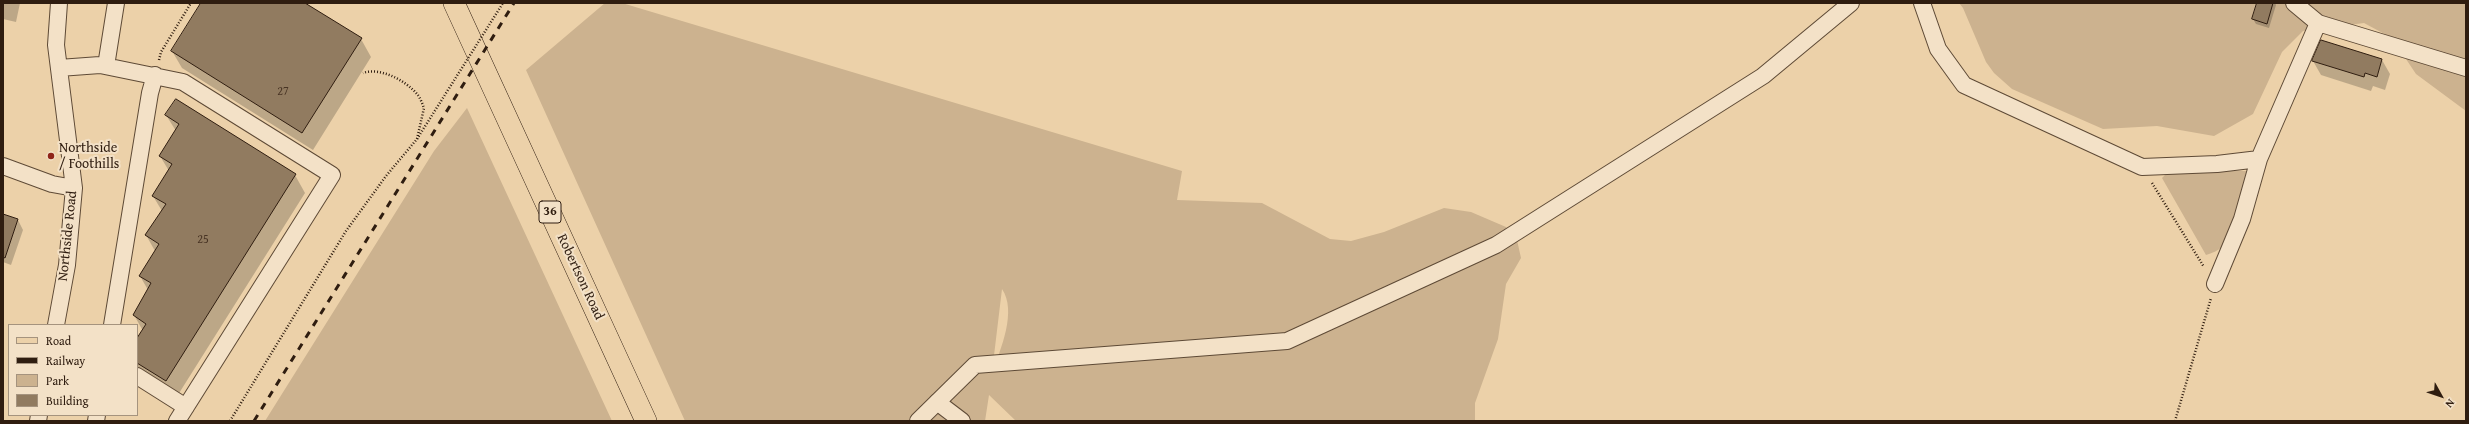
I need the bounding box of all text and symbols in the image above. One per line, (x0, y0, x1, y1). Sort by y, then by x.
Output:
house number: 27 (277, 85, 289, 99)
place label: Northside / Foothills (59, 140, 119, 172)
marker: Northside / Foothills (46, 151, 56, 161)
street label: Northside Road (55, 190, 81, 282)
road number: 36 (539, 201, 561, 223)
street label: Robertson Road (553, 231, 607, 323)
house number: 25 (197, 233, 209, 247)
legend (8, 324, 138, 416)
text: Road (46, 332, 71, 349)
text: Railway (46, 352, 85, 369)
text: Park (46, 372, 69, 389)
north arrow (2421, 376, 2461, 416)
text: Building (46, 392, 89, 409)
text: N (2442, 396, 2459, 412)

